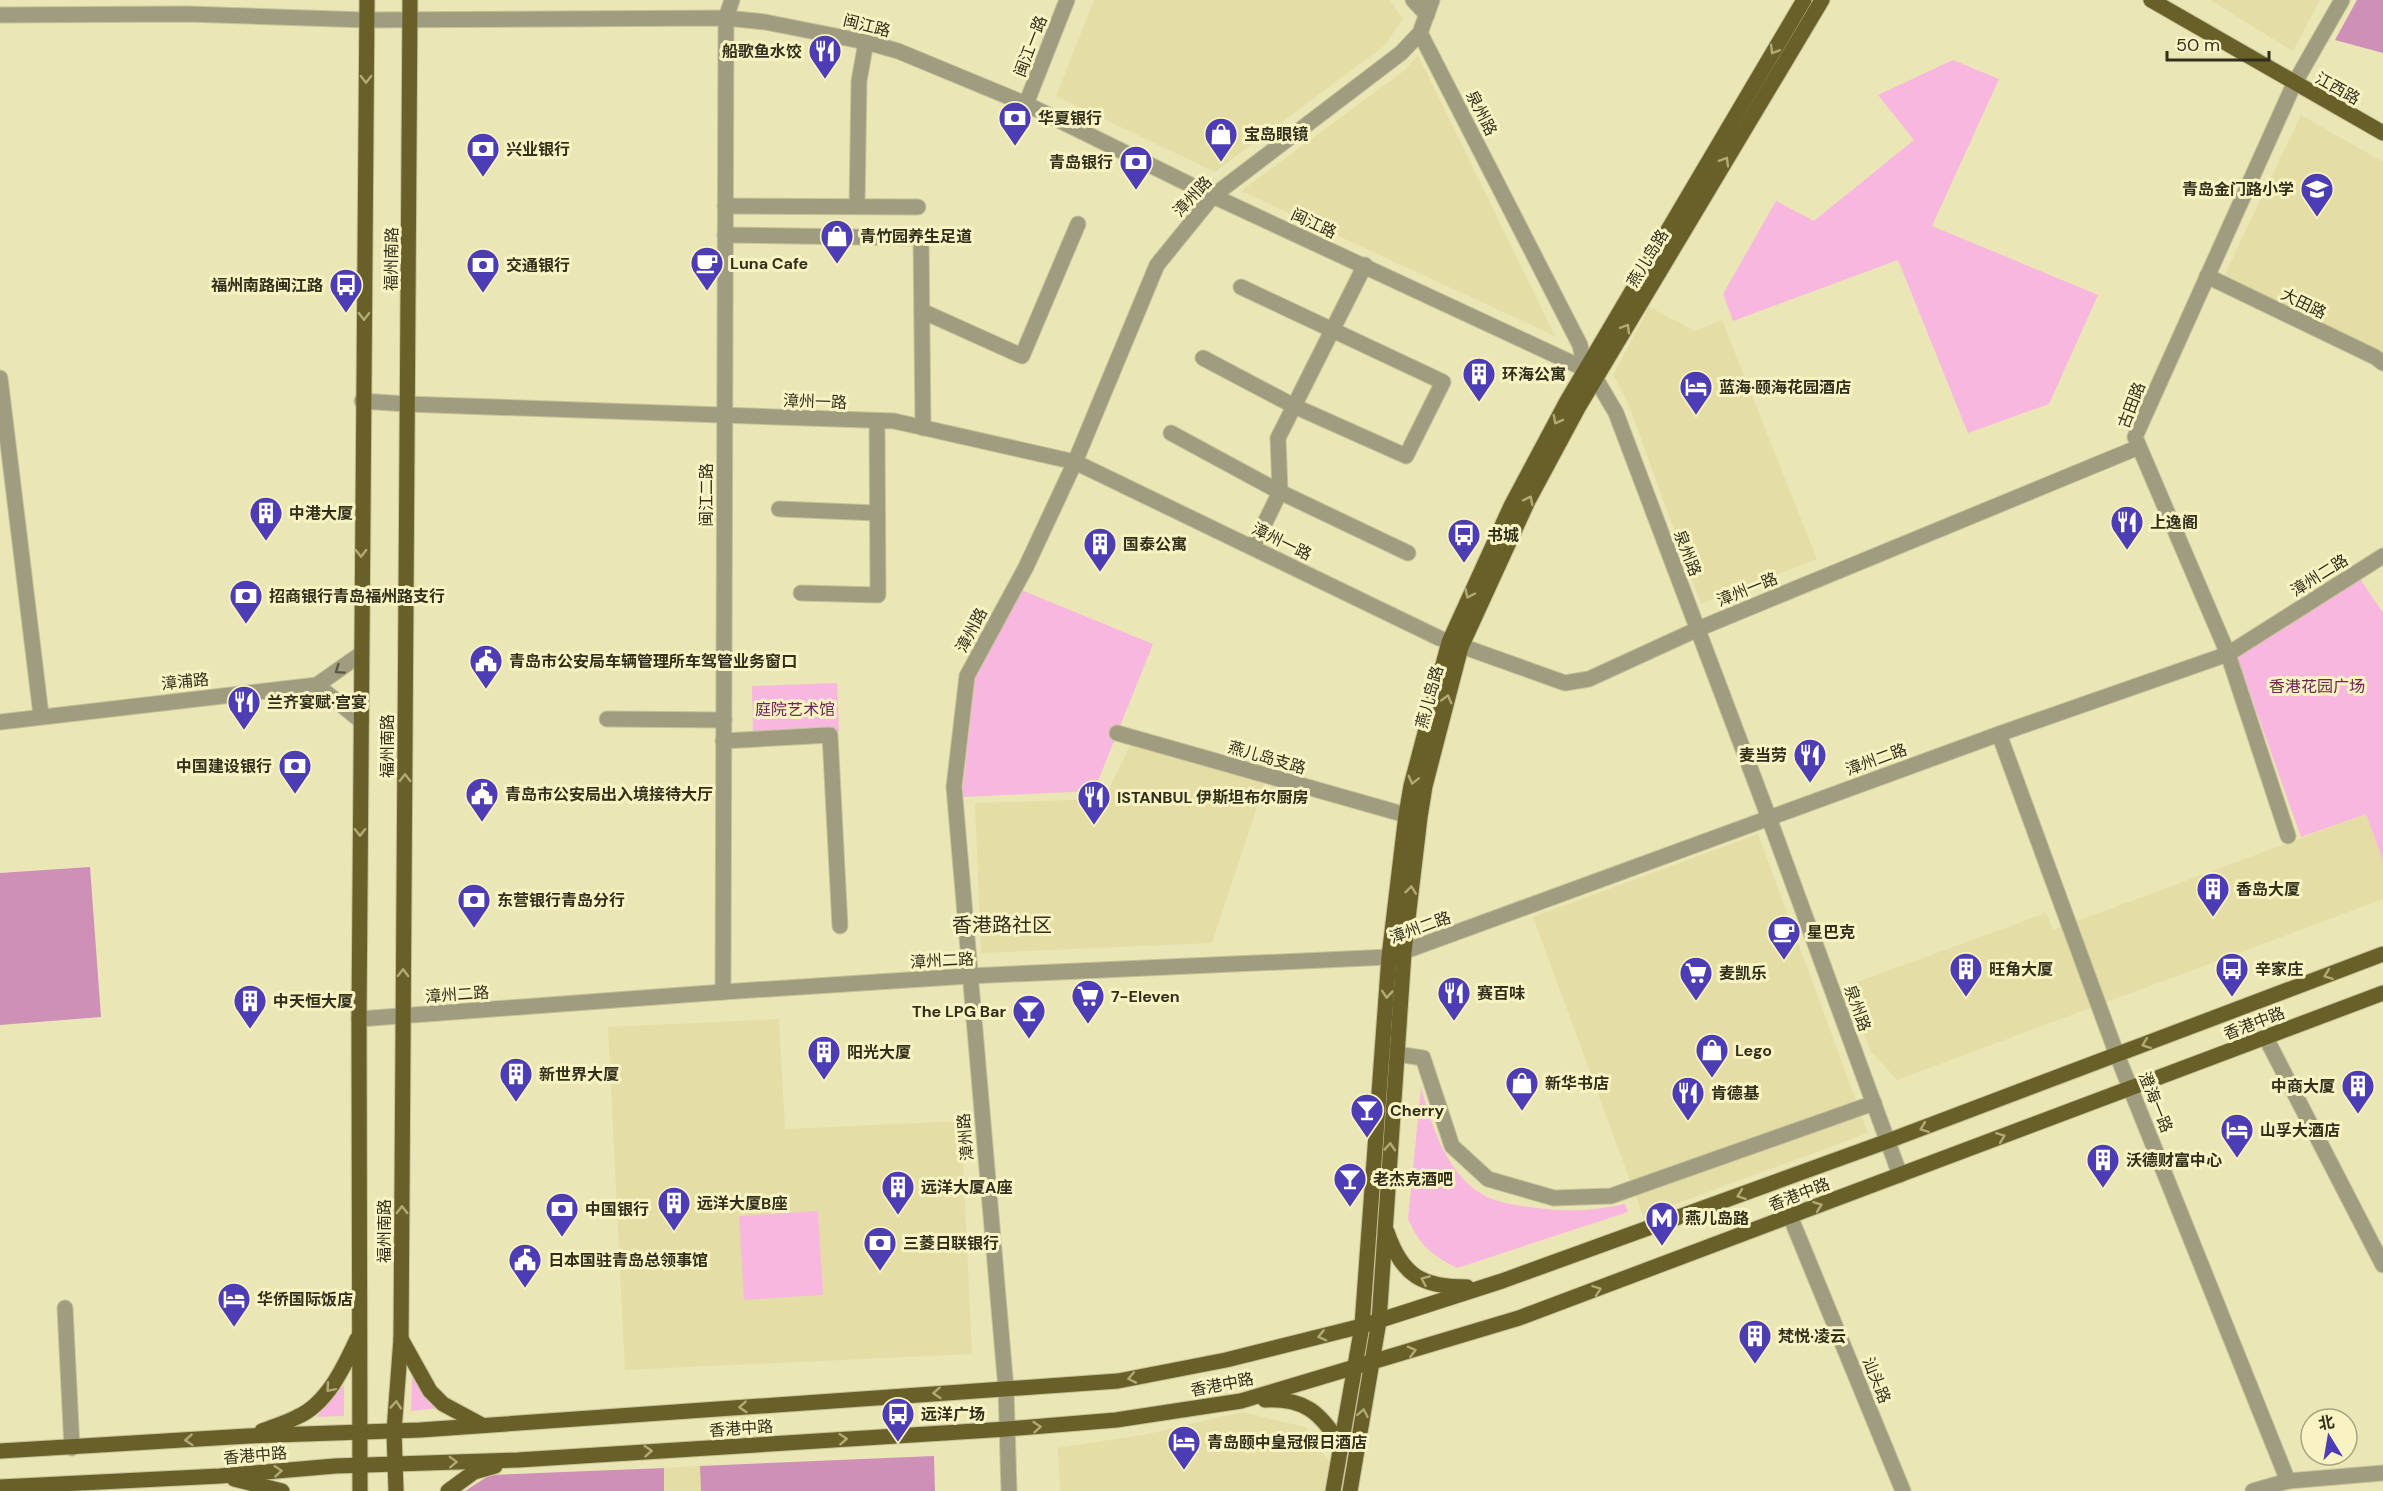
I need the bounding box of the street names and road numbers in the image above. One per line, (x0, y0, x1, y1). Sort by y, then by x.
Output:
street label: 闽江路 (841, 9, 893, 41)
street label: 闽江一路 (1009, 13, 1052, 80)
street label: 江西路 (2312, 68, 2364, 109)
street label: 泉州路 (1461, 87, 1502, 139)
street label: 漳州路 (1168, 172, 1216, 221)
street label: 闽江路 (1288, 204, 1340, 243)
street label: 燕儿岛路 (1622, 225, 1673, 291)
street label: 福州南路 (380, 227, 403, 291)
street label: 大田路 (2278, 283, 2330, 323)
street label: 古田路 (2113, 379, 2150, 431)
street label: 漳州一路 (783, 390, 847, 413)
street label: 闽江二路 (696, 463, 717, 527)
street label: 漳州一路 (1248, 518, 1315, 565)
street label: 泉州路 (1669, 527, 1706, 579)
street label: 漳州二路 (2287, 550, 2352, 601)
street label: 漳州一路 (1714, 568, 1781, 611)
street label: 漳州路 (951, 604, 992, 656)
street label: 燕儿岛路 (1411, 663, 1448, 731)
street label: 漳浦路 (160, 669, 210, 694)
street label: 福州南路 (377, 714, 398, 778)
street label: 燕儿岛支路 (1226, 736, 1308, 779)
street label: 漳州二路 (1843, 739, 1910, 780)
street label: 漳州二路 (1387, 907, 1454, 948)
street label: 漳州二路 (910, 948, 975, 973)
street label: 漳州二路 (424, 982, 490, 1007)
street label: 泉州路 (1839, 982, 1876, 1034)
street label: 香港中路 (2221, 1002, 2288, 1045)
street label: 澄海一路 (2134, 1069, 2177, 1136)
street label: 漳州路 (953, 1112, 978, 1162)
street label: 香港中路 (1766, 1173, 1833, 1216)
street label: 福州南路 (374, 1199, 395, 1263)
street label: 汕头路 (1858, 1354, 1895, 1406)
street label: 香港中路 (1189, 1368, 1256, 1401)
street label: 香港中路 (708, 1416, 774, 1441)
street label: 香港中路 (222, 1442, 288, 1469)

